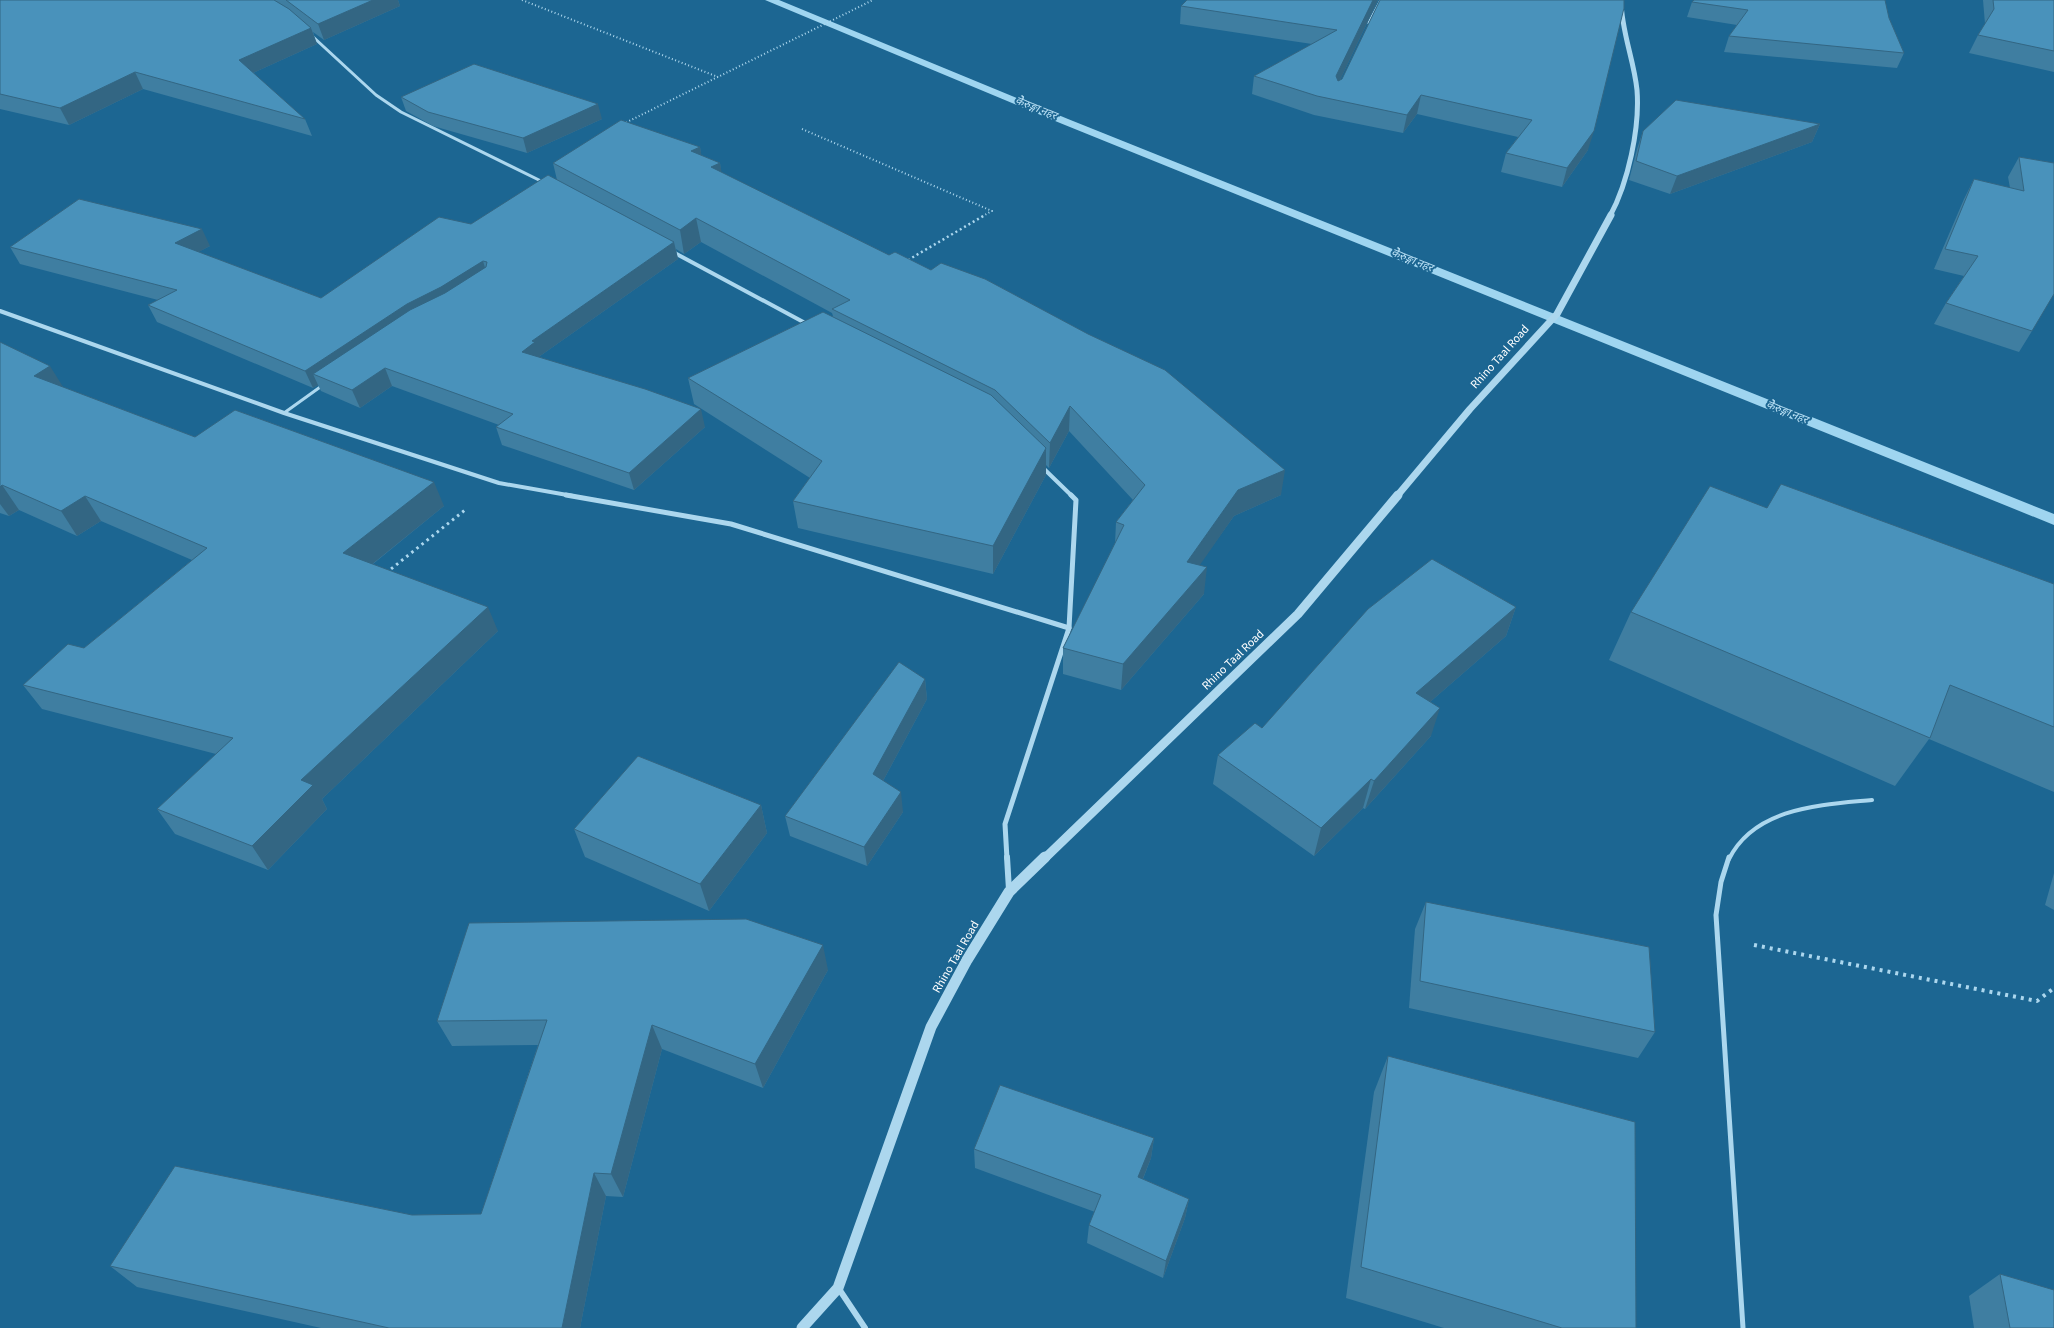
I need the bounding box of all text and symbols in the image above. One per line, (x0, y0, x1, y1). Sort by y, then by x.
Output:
water label: केेरुङ्गा नहर (1013, 93, 1061, 124)
water label: केेरुङ्गा नहर (1389, 245, 1437, 276)
street label: Rhino Taal Road (1467, 321, 1533, 393)
water label: केेरुङ्गा नहर (1764, 397, 1812, 428)
street label: Rhino Taal Road (1198, 626, 1268, 694)
street label: Rhino Taal Road (928, 918, 984, 996)

